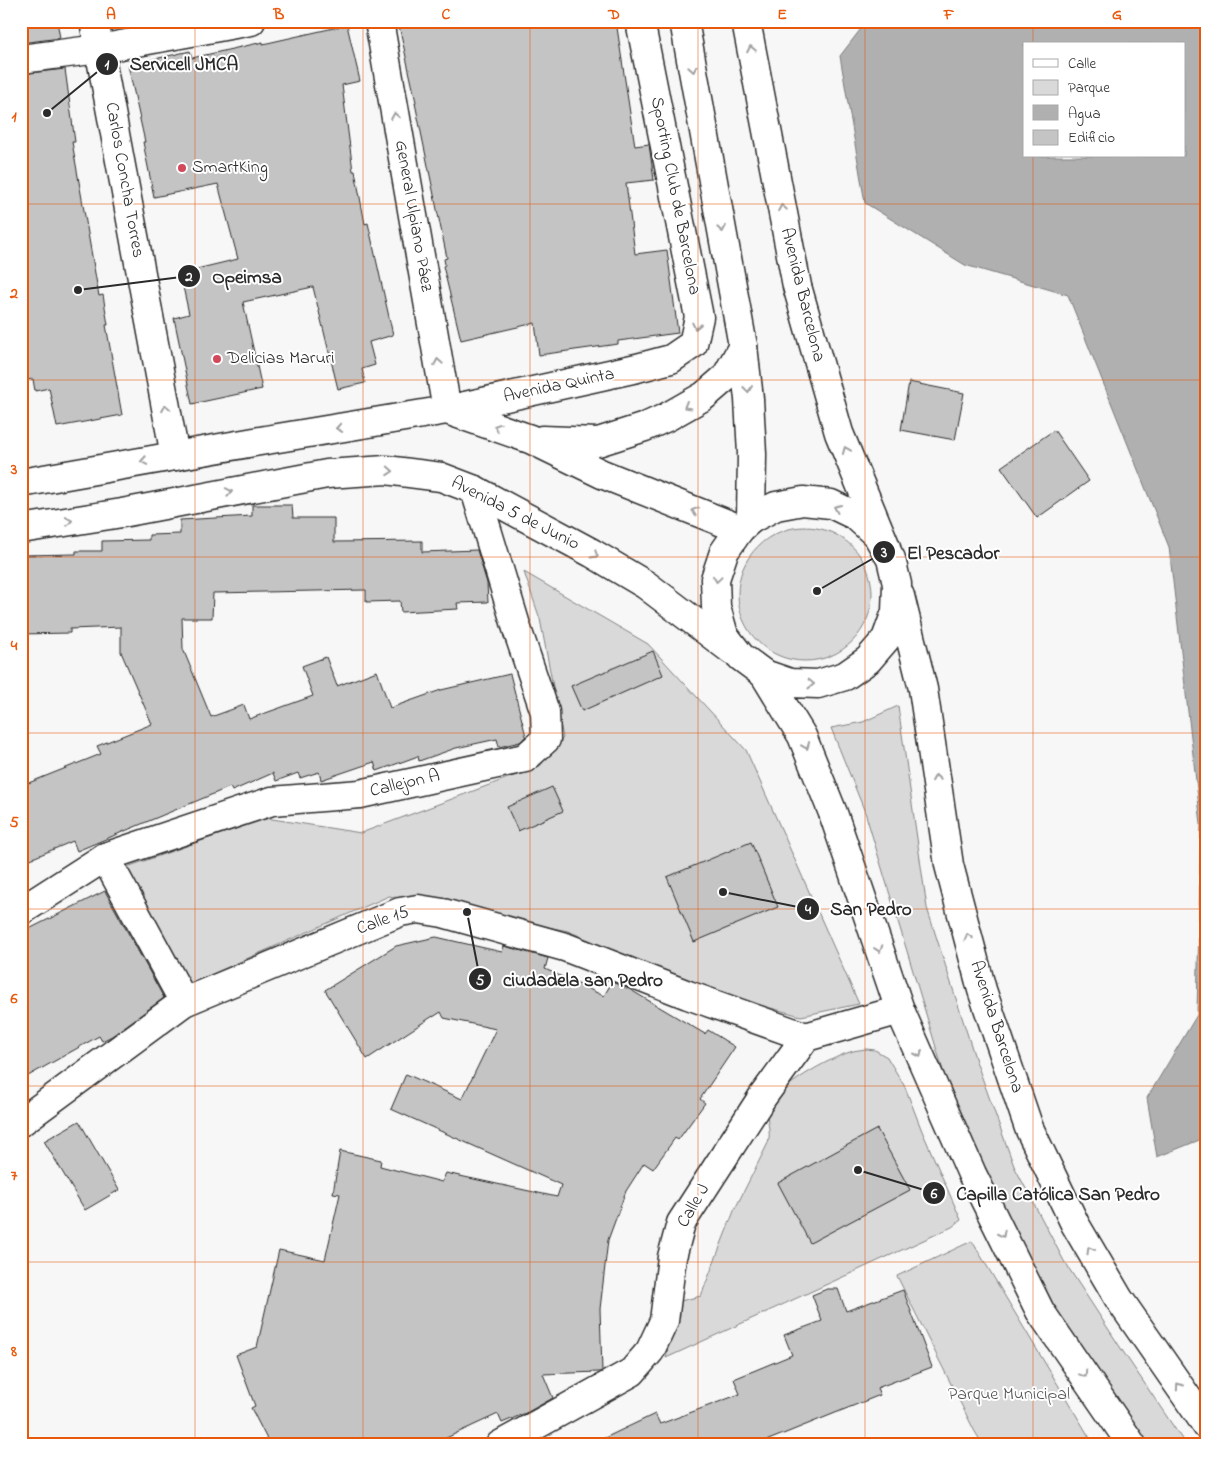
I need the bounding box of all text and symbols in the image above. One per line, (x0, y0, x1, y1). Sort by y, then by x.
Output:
text: A (106, 3, 116, 27)
text: B (273, 3, 285, 27)
text: C (442, 3, 451, 27)
text: D (607, 3, 620, 27)
text: E (777, 3, 787, 27)
text: F (943, 3, 955, 27)
text: G (1112, 3, 1122, 27)
legend (1023, 42, 1186, 158)
one-way arrow (747, 44, 757, 53)
callout: Servicell JMCA (95, 47, 248, 81)
text: Servicell JMCA (130, 52, 238, 79)
text: Calle (1068, 53, 1096, 75)
text: 1 (105, 54, 110, 76)
one-way arrow (687, 65, 697, 74)
text: Parque (1068, 77, 1110, 99)
street label: Sporting Club de Barcelona (642, 95, 707, 297)
street label: Carlos Concha Torres (98, 100, 150, 260)
text: Agua (1068, 103, 1101, 126)
text: 1 (11, 105, 17, 129)
one-way arrow (391, 111, 401, 120)
text: Edificio (1068, 127, 1115, 149)
street label: General Ulpiano Páez (387, 138, 439, 294)
place label: SmartKing (192, 155, 268, 182)
marker: SmartKing (176, 162, 188, 174)
one-way arrow (777, 204, 788, 213)
one-way arrow (716, 225, 726, 234)
street label: Avenida Barcelona (773, 225, 831, 365)
callout: Opeimsa (177, 259, 291, 293)
text: Opeimsa (212, 265, 282, 292)
text: 2 (184, 266, 193, 288)
text: 2 (9, 282, 18, 306)
one-way arrow (692, 322, 702, 331)
place label: Delicias Maruri (226, 346, 334, 372)
marker: Delicias Maruri (211, 353, 223, 365)
one-way arrow (434, 358, 444, 366)
street label: Avenida Quinta (501, 362, 617, 410)
one-way arrow (742, 386, 753, 394)
one-way arrow (683, 399, 692, 409)
one-way arrow (161, 404, 171, 413)
one-way arrow (334, 422, 343, 432)
one-way arrow (493, 423, 501, 433)
one-way arrow (842, 446, 852, 455)
one-way arrow (140, 456, 148, 466)
text: 3 (10, 458, 18, 482)
one-way arrow (386, 465, 394, 476)
street label: Avenida 5 de Junio (446, 470, 584, 558)
one-way arrow (225, 488, 234, 498)
one-way arrow (833, 503, 842, 514)
one-way arrow (691, 507, 700, 517)
one-way arrow (65, 517, 74, 527)
callout: El Pescador (872, 535, 1009, 569)
text: El Pescador (907, 541, 1000, 568)
text: 3 (880, 542, 887, 564)
one-way arrow (589, 548, 598, 558)
one-way arrow (712, 576, 723, 584)
text: 4 (10, 634, 18, 658)
one-way arrow (807, 678, 815, 689)
one-way arrow (800, 742, 810, 750)
street label: Callejon A (367, 763, 443, 805)
one-way arrow (931, 773, 942, 781)
text: 5 (9, 811, 19, 835)
callout: San Pedro (795, 892, 922, 926)
text: San Pedro (830, 897, 912, 924)
text: 4 (804, 899, 812, 921)
street label: Calle 15 (353, 900, 413, 942)
one-way arrow (963, 932, 974, 941)
one-way arrow (873, 944, 883, 952)
street label: Avenida Barcelona (962, 958, 1030, 1096)
callout: ciudadela san Pedro (468, 962, 673, 996)
text: ciudadela san Pedro (503, 968, 663, 995)
text: 5 (476, 970, 485, 992)
text: 6 (9, 987, 18, 1011)
one-way arrow (913, 1049, 924, 1058)
text: 7 (11, 1164, 18, 1188)
callout: Capilla Católica San Pedro (922, 1176, 1170, 1210)
street label: Calle J (671, 1179, 717, 1233)
text: Capilla Católica San Pedro (956, 1182, 1160, 1209)
text: 6 (930, 1183, 938, 1205)
one-way arrow (996, 1229, 1006, 1238)
one-way arrow (1087, 1246, 1097, 1255)
text: 8 (10, 1340, 17, 1364)
one-way arrow (1078, 1368, 1087, 1378)
park label: Parque Municipal (948, 1382, 1070, 1408)
one-way arrow (1176, 1382, 1185, 1392)

